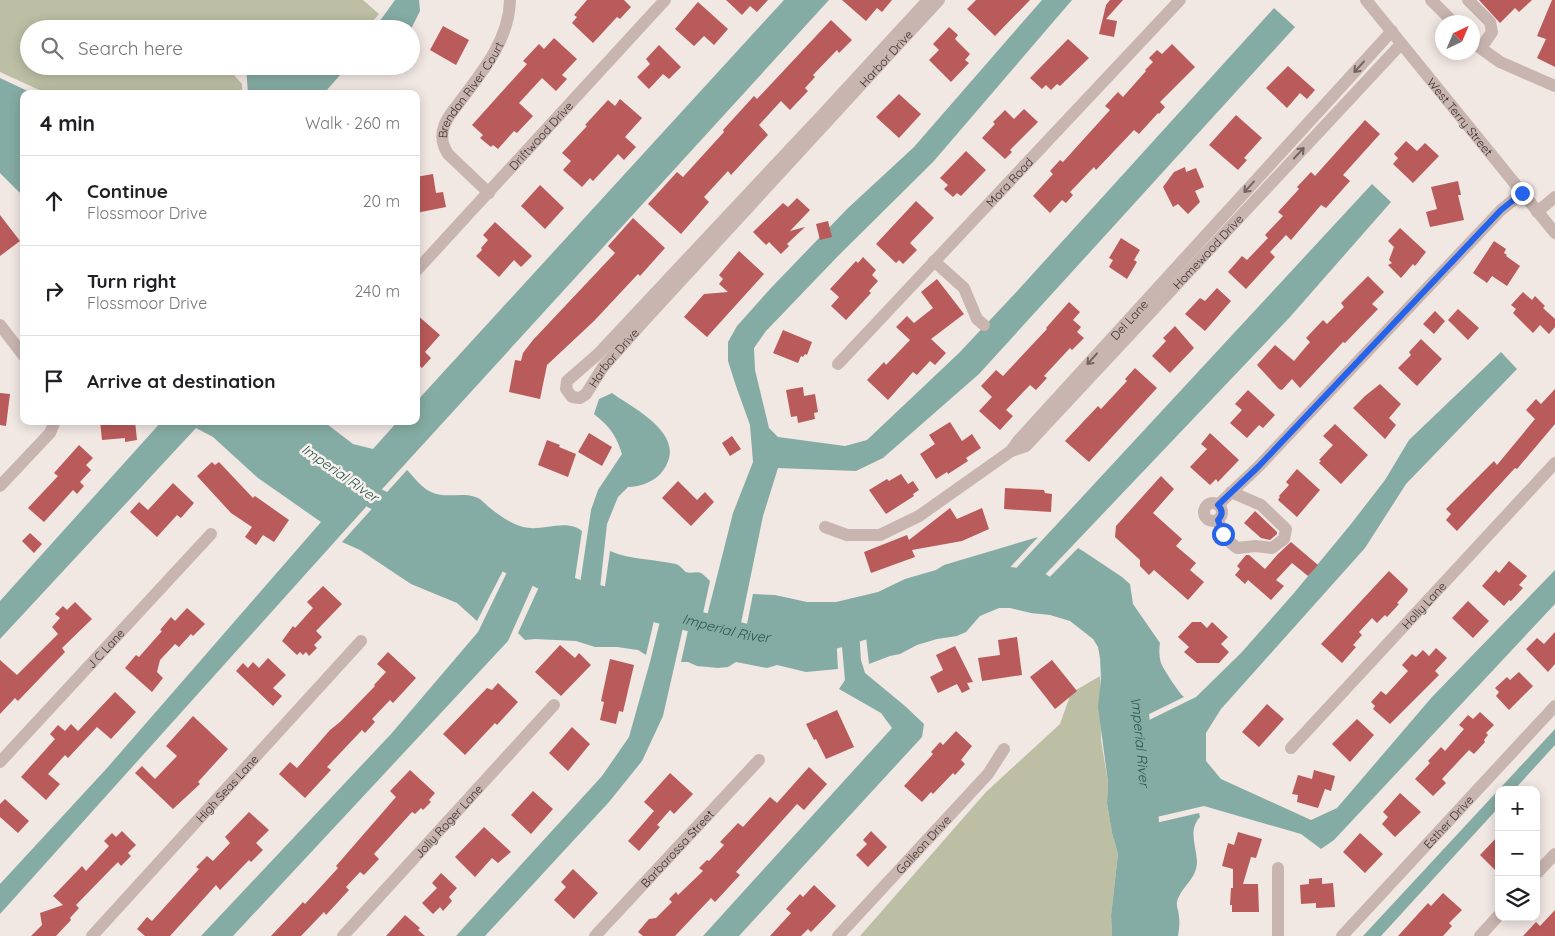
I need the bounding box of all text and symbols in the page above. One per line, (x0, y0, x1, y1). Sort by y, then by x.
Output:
north arrow (1435, 15, 1480, 60)
search box (20, 20, 420, 75)
street label: Harbor Drive (856, 26, 916, 90)
icon: search (38, 34, 66, 62)
text: Search here (78, 36, 183, 60)
street label: Brendan River Court (434, 39, 506, 139)
one-way arrow (1353, 61, 1365, 74)
street label: West Terry Street (1424, 74, 1497, 158)
street label: Driftwood Drive (505, 98, 576, 173)
text: 4 min (40, 110, 95, 136)
text: Walk · 260 m (305, 113, 400, 133)
one-way arrow (1293, 147, 1305, 159)
street label: Mora Road (982, 154, 1036, 210)
text: Continue (87, 179, 168, 203)
one-way arrow (1243, 181, 1255, 194)
route end (1511, 182, 1534, 205)
icon: ahead (40, 187, 68, 215)
text: 20 m (363, 191, 400, 211)
text: Flossmoor Drive (87, 203, 207, 223)
street label: Homewood Drive (1169, 211, 1246, 292)
text: Turn right (87, 269, 176, 293)
icon: right (40, 277, 68, 305)
text: 240 m (354, 281, 400, 301)
text: Flossmoor Drive (87, 293, 207, 313)
street label: Del Lane (1107, 296, 1151, 343)
street label: Harbor Drive (585, 325, 642, 390)
one-way arrow (1086, 353, 1098, 365)
icon: arrive (40, 367, 68, 395)
text: Arrive at destination (87, 369, 276, 393)
water label: Imperial River (298, 440, 383, 507)
route start (1212, 523, 1235, 546)
street label: Holly Lane (1398, 578, 1449, 632)
water label: Imperial River (680, 610, 773, 647)
street label: J C Lane (83, 625, 127, 671)
water label: Imperial River (1126, 694, 1154, 789)
street label: High Seas Lane (192, 751, 261, 825)
street label: Jolly Roger Lane (411, 781, 486, 861)
map controls (1495, 786, 1540, 921)
button: + (1495, 786, 1540, 831)
street label: Esther Drive (1420, 792, 1476, 851)
street label: Barbarossa Street (637, 806, 717, 890)
street label: Galleon Drive (892, 812, 954, 877)
button: − (1495, 831, 1540, 876)
button: layers (1495, 876, 1540, 921)

